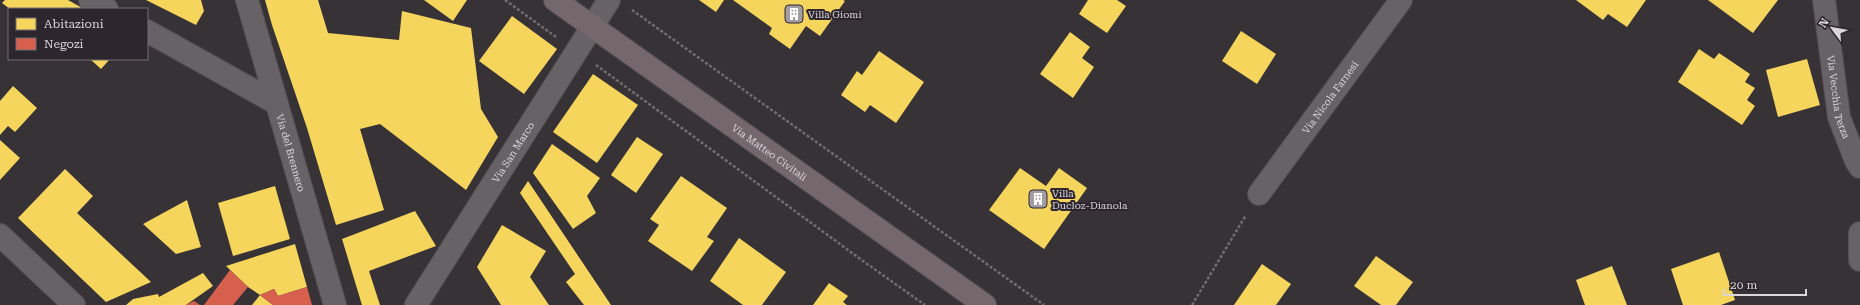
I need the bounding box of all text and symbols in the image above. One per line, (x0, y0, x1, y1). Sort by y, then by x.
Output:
building icon: Villa Giomi (783, 3, 805, 25)
legend (8, 8, 148, 60)
north arrow (1812, 8, 1852, 48)
place label: Villa Giomi (808, 9, 862, 20)
text: N (1816, 15, 1832, 30)
text: Abitazioni (44, 17, 104, 31)
text: Negozi (44, 37, 84, 51)
street label: Via Vecchia Terza (1825, 55, 1852, 141)
street label: Via Nicola Farnesi (1300, 59, 1360, 136)
street label: Via del Brennero (274, 113, 307, 193)
street label: Via San Marco (490, 120, 536, 185)
street label: Via Matteo Civitali (730, 122, 809, 183)
building icon: Villa Ducloz-Dianola (1027, 188, 1049, 210)
place label: Villa Ducloz-Dianola (1052, 188, 1128, 211)
scale bar (1724, 271, 1806, 297)
text: 20 m (1730, 278, 1757, 292)

